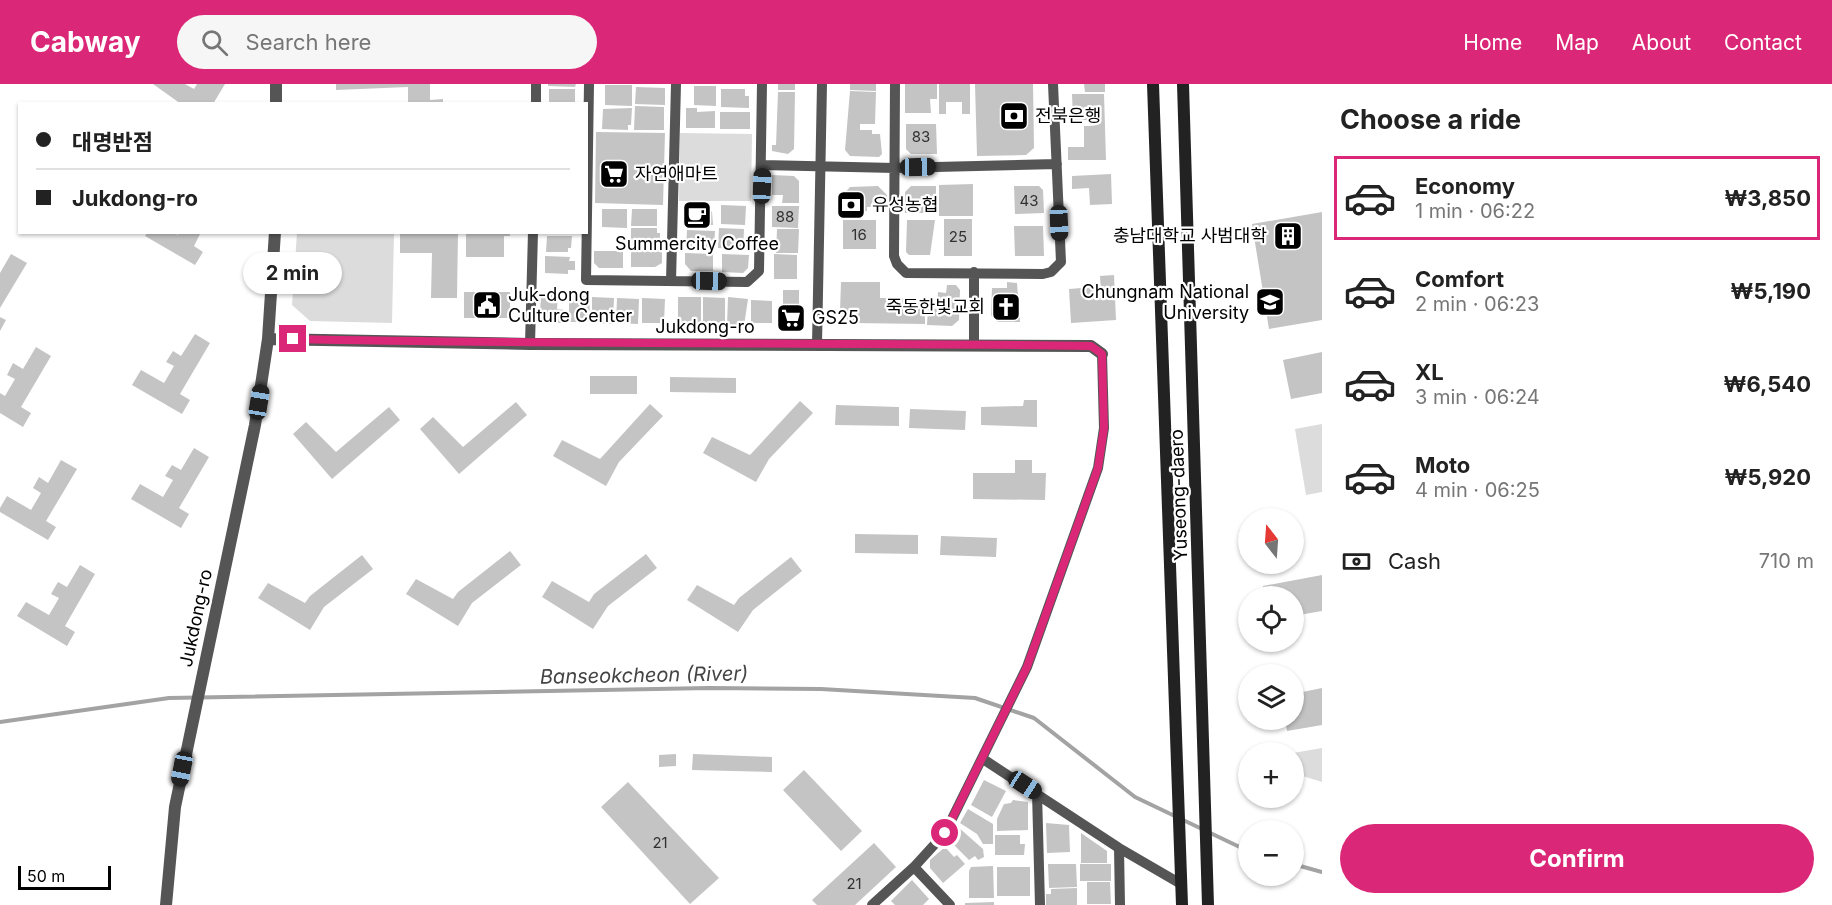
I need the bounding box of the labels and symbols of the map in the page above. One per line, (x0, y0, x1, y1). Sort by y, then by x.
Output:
bank icon: 전북은행 (998, 100, 1030, 132)
place label: 전북은행 (1035, 105, 1101, 126)
house number: 83 (912, 127, 930, 146)
supermarket icon: 자연애마트 (598, 158, 630, 190)
car (900, 158, 936, 176)
place label: 자연애마트 (635, 163, 718, 184)
car (752, 168, 772, 204)
bank icon: 유성농협 (835, 189, 867, 221)
house number: 43 (1020, 191, 1038, 210)
place label: 유성농협 (872, 194, 938, 215)
cafe icon: Summercity Coffee (681, 199, 713, 231)
car (1049, 205, 1069, 241)
house number: 88 (776, 207, 794, 226)
building icon: 충남대학교 사범대학 (1272, 220, 1304, 252)
house number: 16 (851, 225, 867, 244)
place label: 충남대학교 사범대학 (1113, 225, 1267, 246)
house number: 25 (949, 227, 967, 246)
place label: Summercity Coffee (615, 233, 779, 254)
callout: 2 min (244, 252, 342, 294)
car (691, 272, 727, 290)
place label: Chungnam National University (1082, 281, 1249, 323)
place label: Juk-dong Culture Center (508, 284, 632, 326)
school or university icon: Chungnam National University (1254, 286, 1286, 318)
public building icon: Juk-dong Culture Center (471, 289, 503, 321)
church icon: 죽동한빛교회 (990, 291, 1022, 323)
place label: 죽동한빛교회 (886, 296, 985, 317)
supermarket icon: GS25 (775, 302, 807, 334)
place label: GS25 (812, 307, 859, 328)
street label: Jukdong-ro (655, 316, 755, 337)
route end (279, 325, 306, 352)
car (247, 383, 271, 421)
street label: Yuseong-daero (1166, 429, 1191, 561)
north arrow (1238, 508, 1304, 574)
street label: Jukdong-ro (175, 567, 216, 669)
water label: Banseokcheon (River) (540, 661, 748, 689)
car (170, 750, 194, 788)
car (1005, 768, 1045, 802)
route start (931, 819, 958, 846)
house number: 21 (652, 833, 668, 852)
scale bar (18, 863, 111, 890)
house number: 21 (846, 874, 862, 893)

